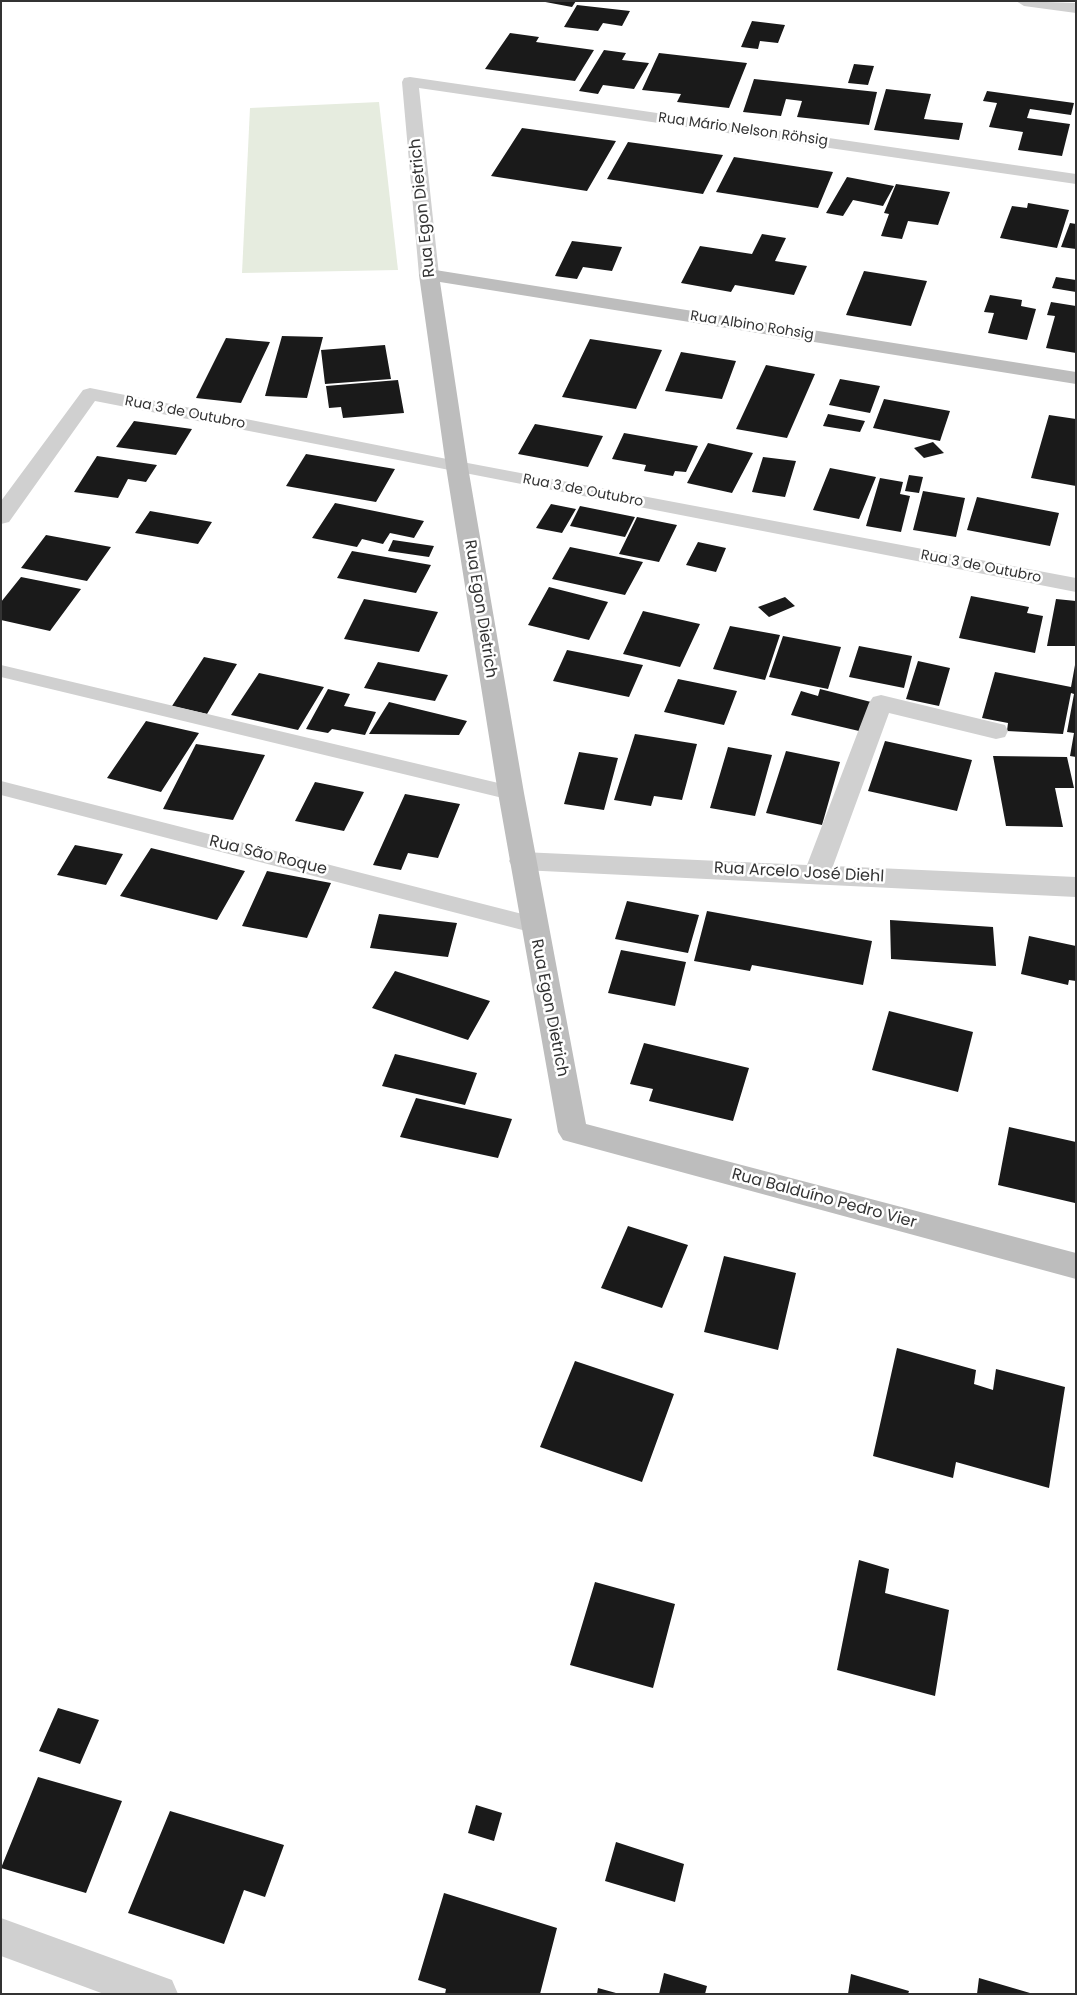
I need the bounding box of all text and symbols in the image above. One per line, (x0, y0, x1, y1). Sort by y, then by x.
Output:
street label: Rua Mário Nelson Röhsig (657, 110, 829, 150)
street label: Rua Egon Dietrich (406, 138, 440, 278)
street label: Rua Albino Rohsig (689, 308, 815, 344)
street label: Rua 3 de Outubro (123, 393, 247, 433)
street label: Rua 3 de Outubro (521, 471, 645, 511)
street label: Rua Egon Dietrich (460, 539, 500, 679)
street label: Rua 3 de Outubro (919, 547, 1043, 587)
street label: Rua São Roque (207, 832, 329, 880)
street label: Rua Arcelo José Diehl (713, 859, 885, 887)
street label: Rua Egon Dietrich (526, 938, 572, 1078)
street label: Rua Balduíno Pedro Vier (730, 1165, 918, 1233)

